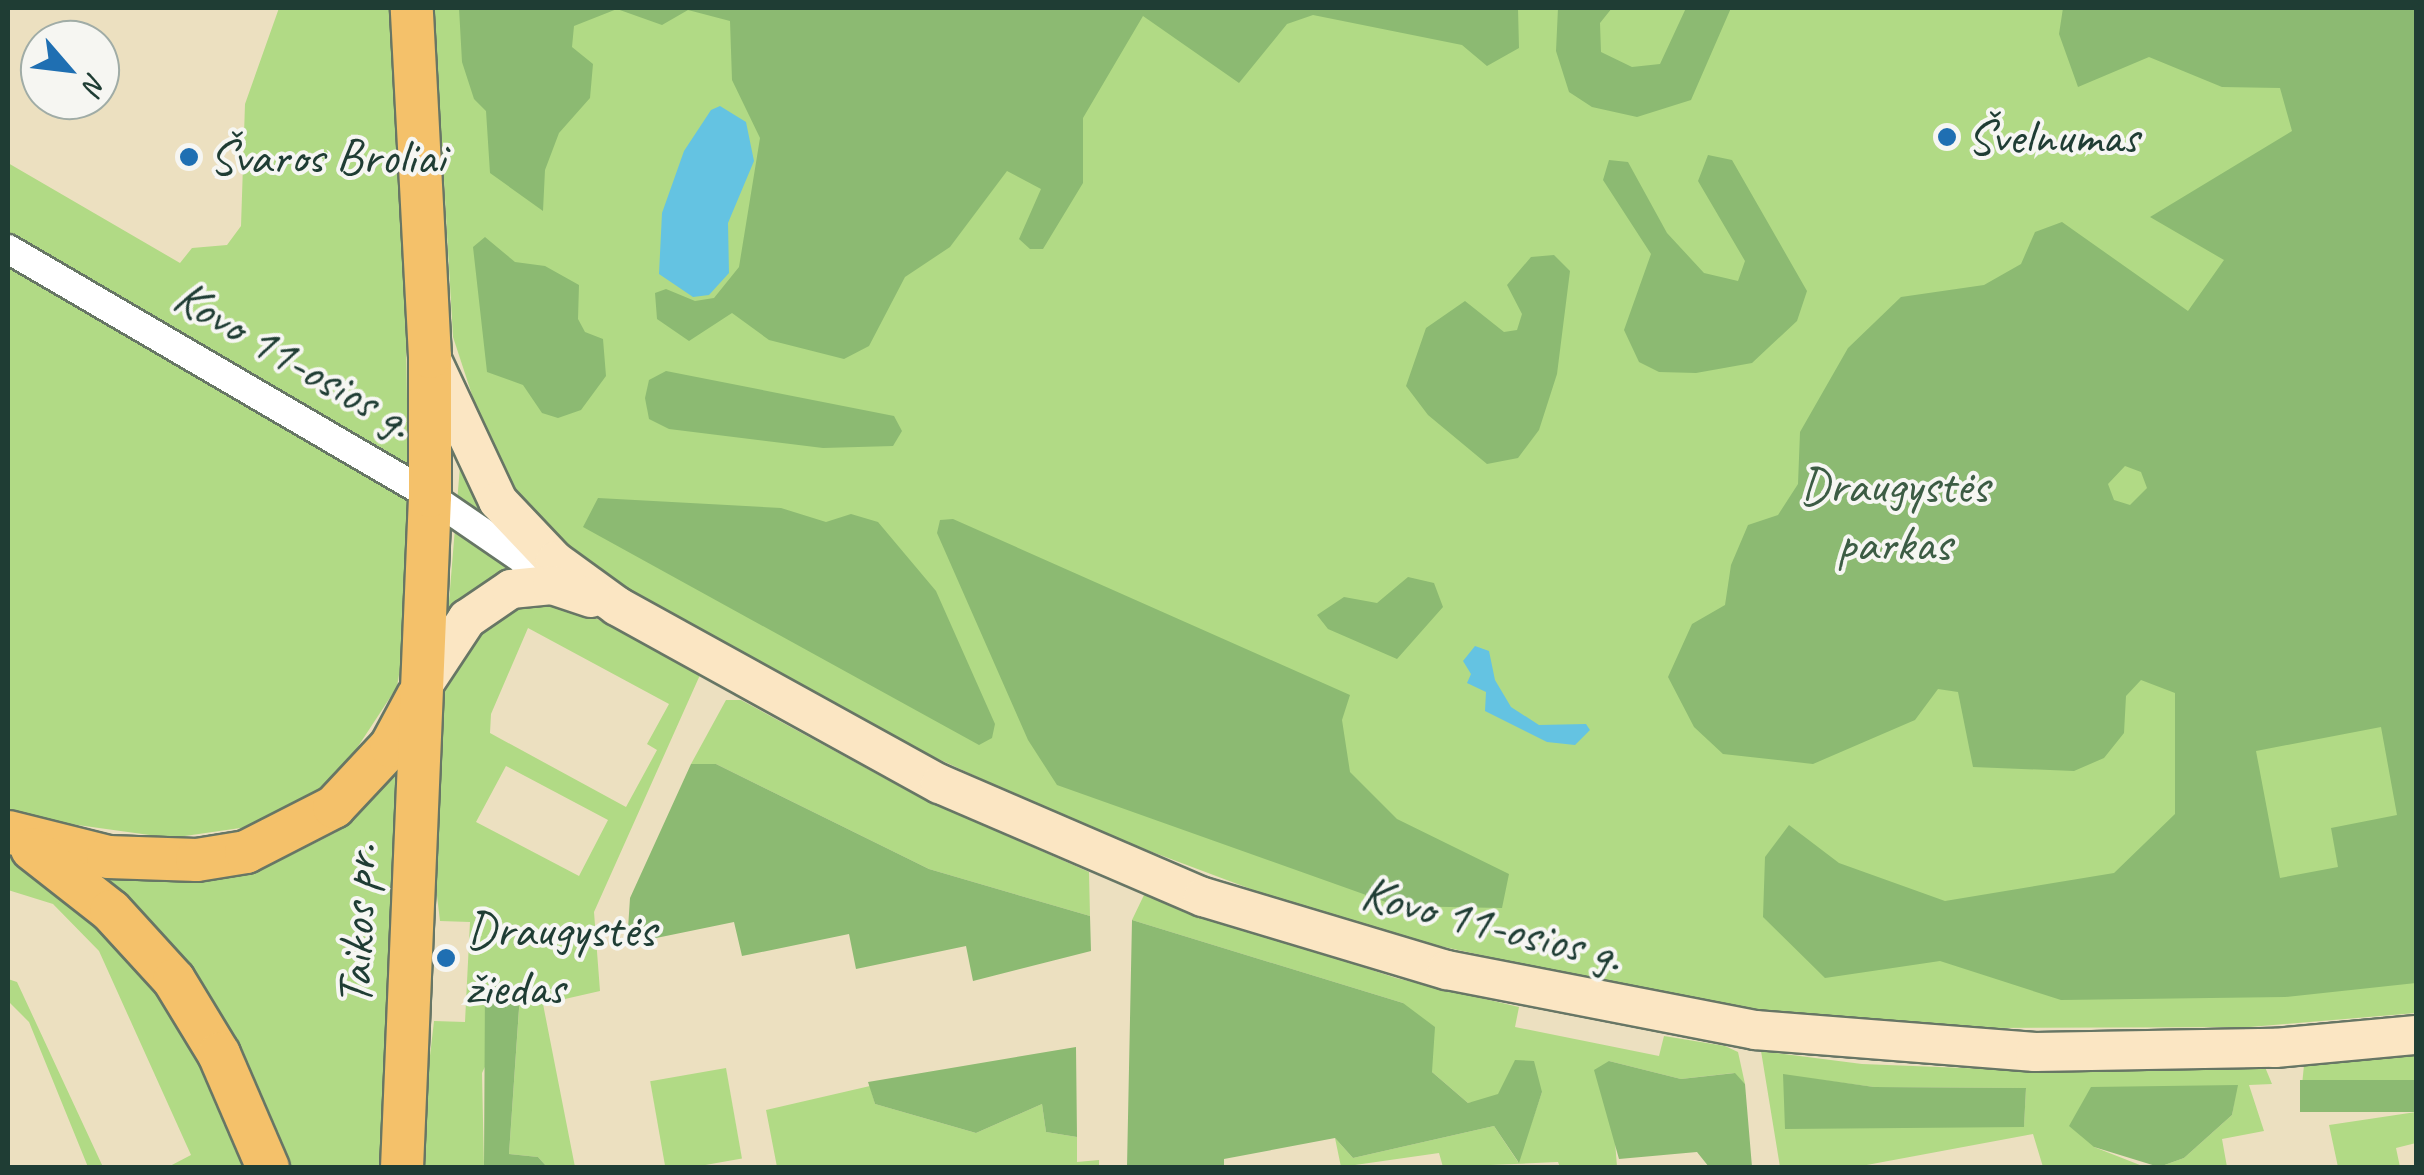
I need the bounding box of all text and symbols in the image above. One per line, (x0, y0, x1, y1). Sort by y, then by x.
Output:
north arrow (20, 20, 120, 120)
text: N (76, 68, 115, 99)
place label: Švelnumas (1967, 107, 2139, 167)
marker: Švelnumas (1936, 126, 1958, 148)
place label: Švaros Broliai (209, 127, 445, 187)
marker: Švaros Broliai (178, 146, 200, 168)
street label: Kovo 11-osios g. (164, 266, 424, 452)
park label: Draugystės parkas (1799, 455, 1989, 572)
street label: Taikos pr. (324, 843, 390, 1007)
street label: Kovo 11-osios g. (1355, 863, 1629, 985)
place label: Draugystės žiedas (466, 899, 655, 1016)
marker: Draugystės žiedas (435, 947, 457, 969)

